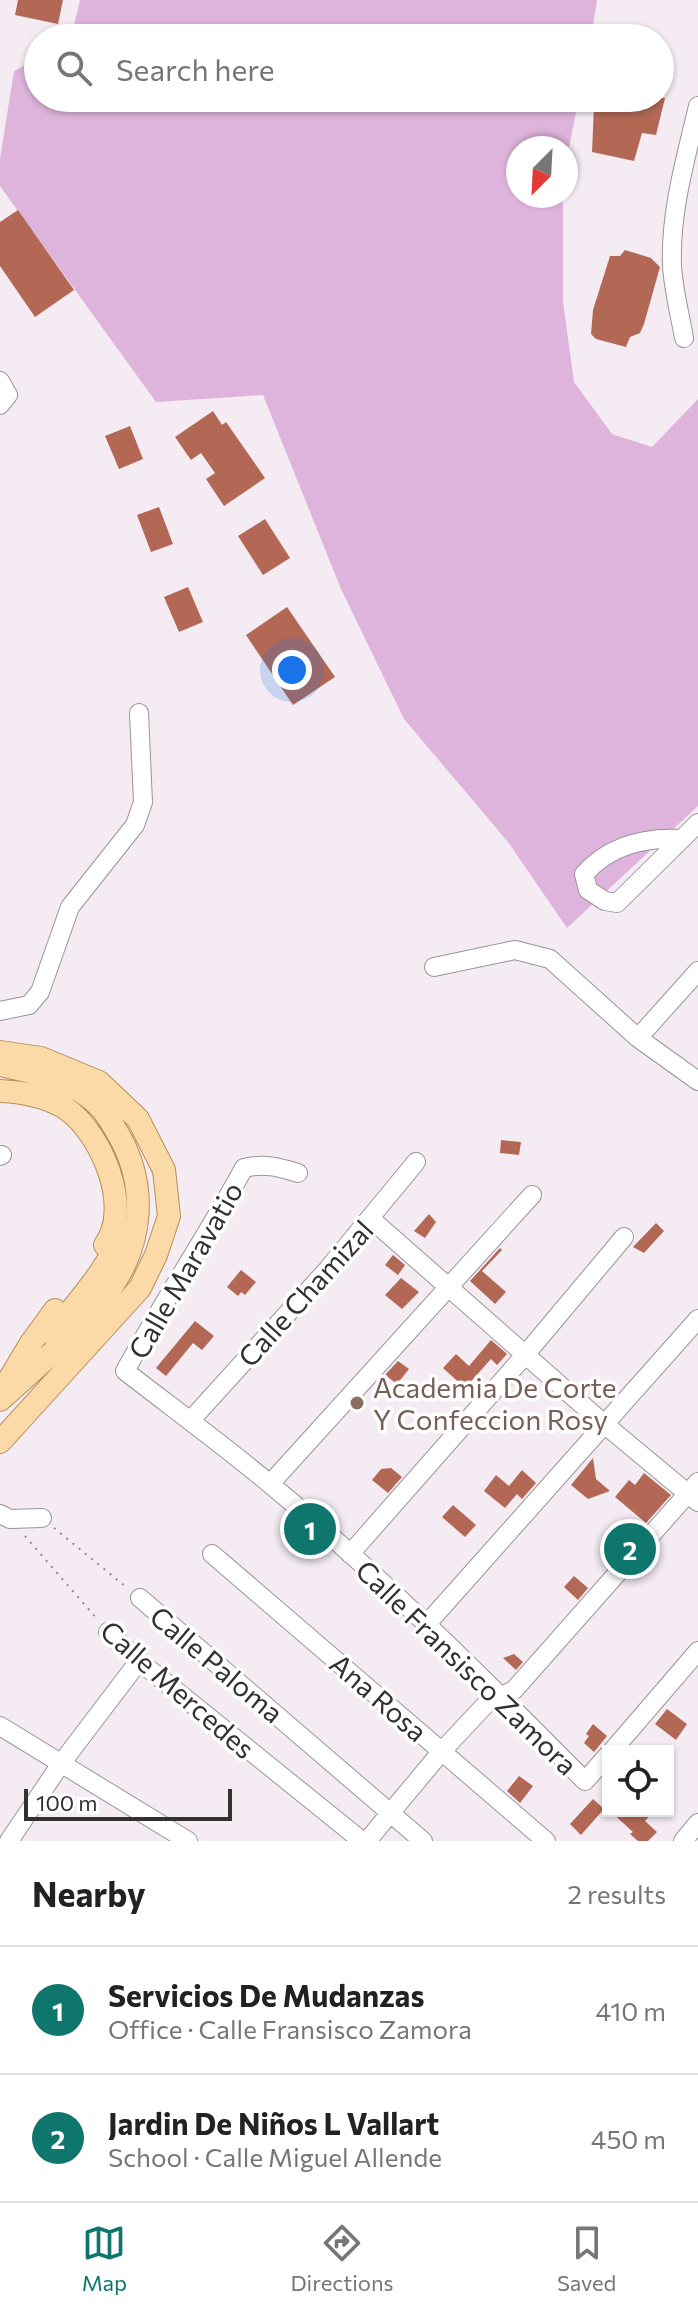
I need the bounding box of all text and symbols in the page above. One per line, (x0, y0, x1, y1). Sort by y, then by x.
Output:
search box (24, 24, 674, 112)
icon: search (52, 46, 96, 90)
text: Search here (116, 50, 275, 87)
north arrow (506, 136, 578, 208)
your location (272, 650, 312, 690)
street label: Calle Maravatio (121, 1175, 249, 1365)
street label: Calle Chamizal (230, 1213, 380, 1373)
place label: Academia De Corte Y Confeccion Rosy (373, 1370, 617, 1436)
marker: Academia De Corte Y Confeccion Rosy (348, 1394, 366, 1412)
pin: 1 (284, 1499, 336, 1559)
pin: 2 (604, 1519, 656, 1579)
street label: Calle Fransisco Zamora (349, 1553, 585, 1781)
street label: Calle Paloma (144, 1598, 290, 1730)
street label: Calle Mercedes (94, 1613, 262, 1765)
street label: Ana Rosa (324, 1646, 434, 1748)
map controls (602, 1745, 674, 1817)
button: locate (602, 1745, 674, 1817)
scale bar (24, 1785, 232, 1821)
text: 100 m (36, 1789, 98, 1816)
text: Nearby (32, 1872, 146, 1914)
text: 2 results (568, 1878, 666, 1909)
text: Servicios De Mudanzas (108, 1976, 424, 2013)
text: 1 (52, 1995, 64, 2026)
text: 410 m (595, 1995, 666, 2026)
text: Office · Calle Fransisco Zamora (108, 2013, 472, 2044)
text: Jardin De Niños L Vallart (108, 2104, 439, 2141)
text: 2 (51, 2123, 65, 2154)
text: 450 m (591, 2123, 666, 2154)
text: School · Calle Miguel Allende (108, 2141, 442, 2172)
tab: Map (82, 2221, 127, 2296)
tab: Directions (290, 2221, 394, 2296)
tab: Saved (557, 2221, 616, 2296)

